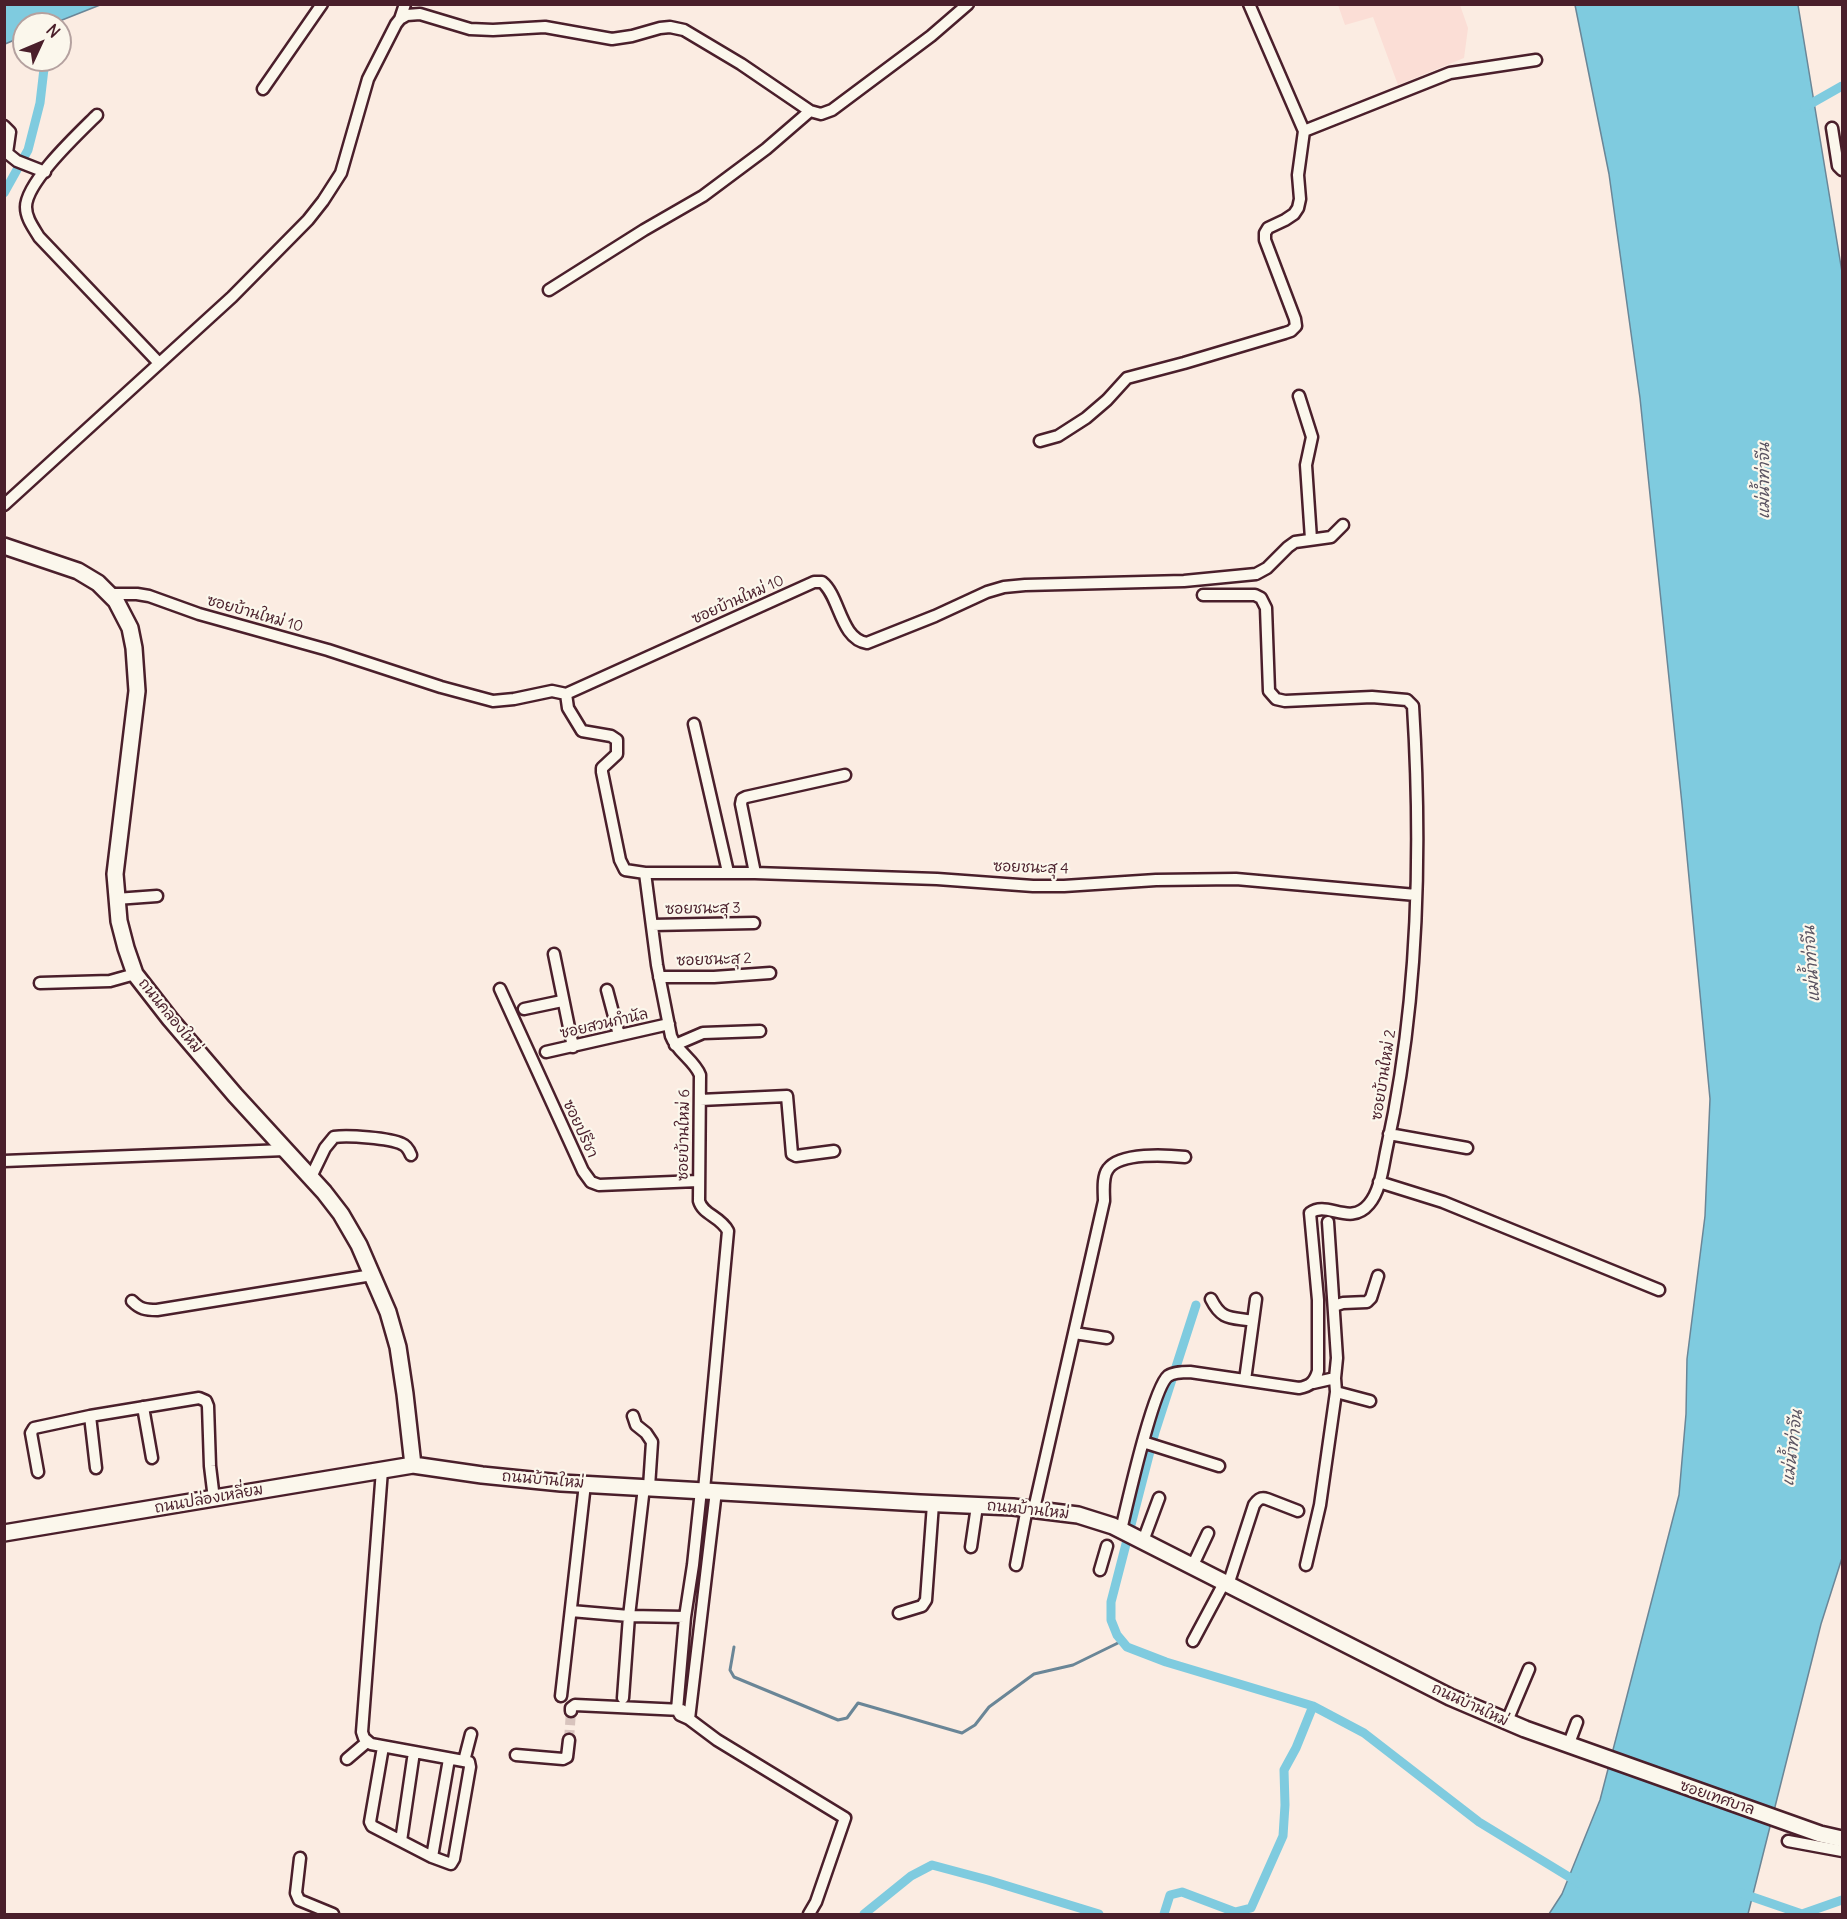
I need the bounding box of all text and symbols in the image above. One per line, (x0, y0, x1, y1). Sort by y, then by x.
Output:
north arrow (12, 12, 72, 72)
text: N (42, 20, 65, 42)
water label: แม่น้ำท่าจีน (1754, 443, 1774, 519)
street label: ซอยบ้านใหม่ 10 (689, 572, 787, 628)
street label: ซอยบ้านใหม่ 10 (205, 592, 305, 636)
street label: ซอยชนะสุ 4 (993, 858, 1069, 878)
street label: ซอยชนะสุ 3 (665, 899, 741, 919)
water label: แม่น้ำท่าจีน (1800, 925, 1824, 1003)
street label: ซอยชนะสุ 2 (676, 950, 752, 970)
street label: ถนนคลองใหม่ (134, 975, 206, 1057)
street label: ซอยสวนกำนัล (558, 1005, 650, 1043)
street label: ซอยบ้านใหม่ 2 (1368, 1028, 1400, 1122)
street label: ซอยบ้านใหม่ 6 (674, 1089, 694, 1181)
street label: ซอยปรีชา (559, 1097, 601, 1161)
water label: แม่น้ำท่าจีน (1779, 1409, 1807, 1487)
street label: ถนนบ้านใหม่ (501, 1467, 585, 1493)
street label: ถนนปล่องเหลี่ยม (153, 1481, 265, 1517)
street label: ถนนบ้านใหม่ (986, 1497, 1070, 1523)
street label: ถนนบ้านใหม่ (1429, 1679, 1511, 1731)
street label: ซอยเทศบาล (1677, 1777, 1757, 1819)

